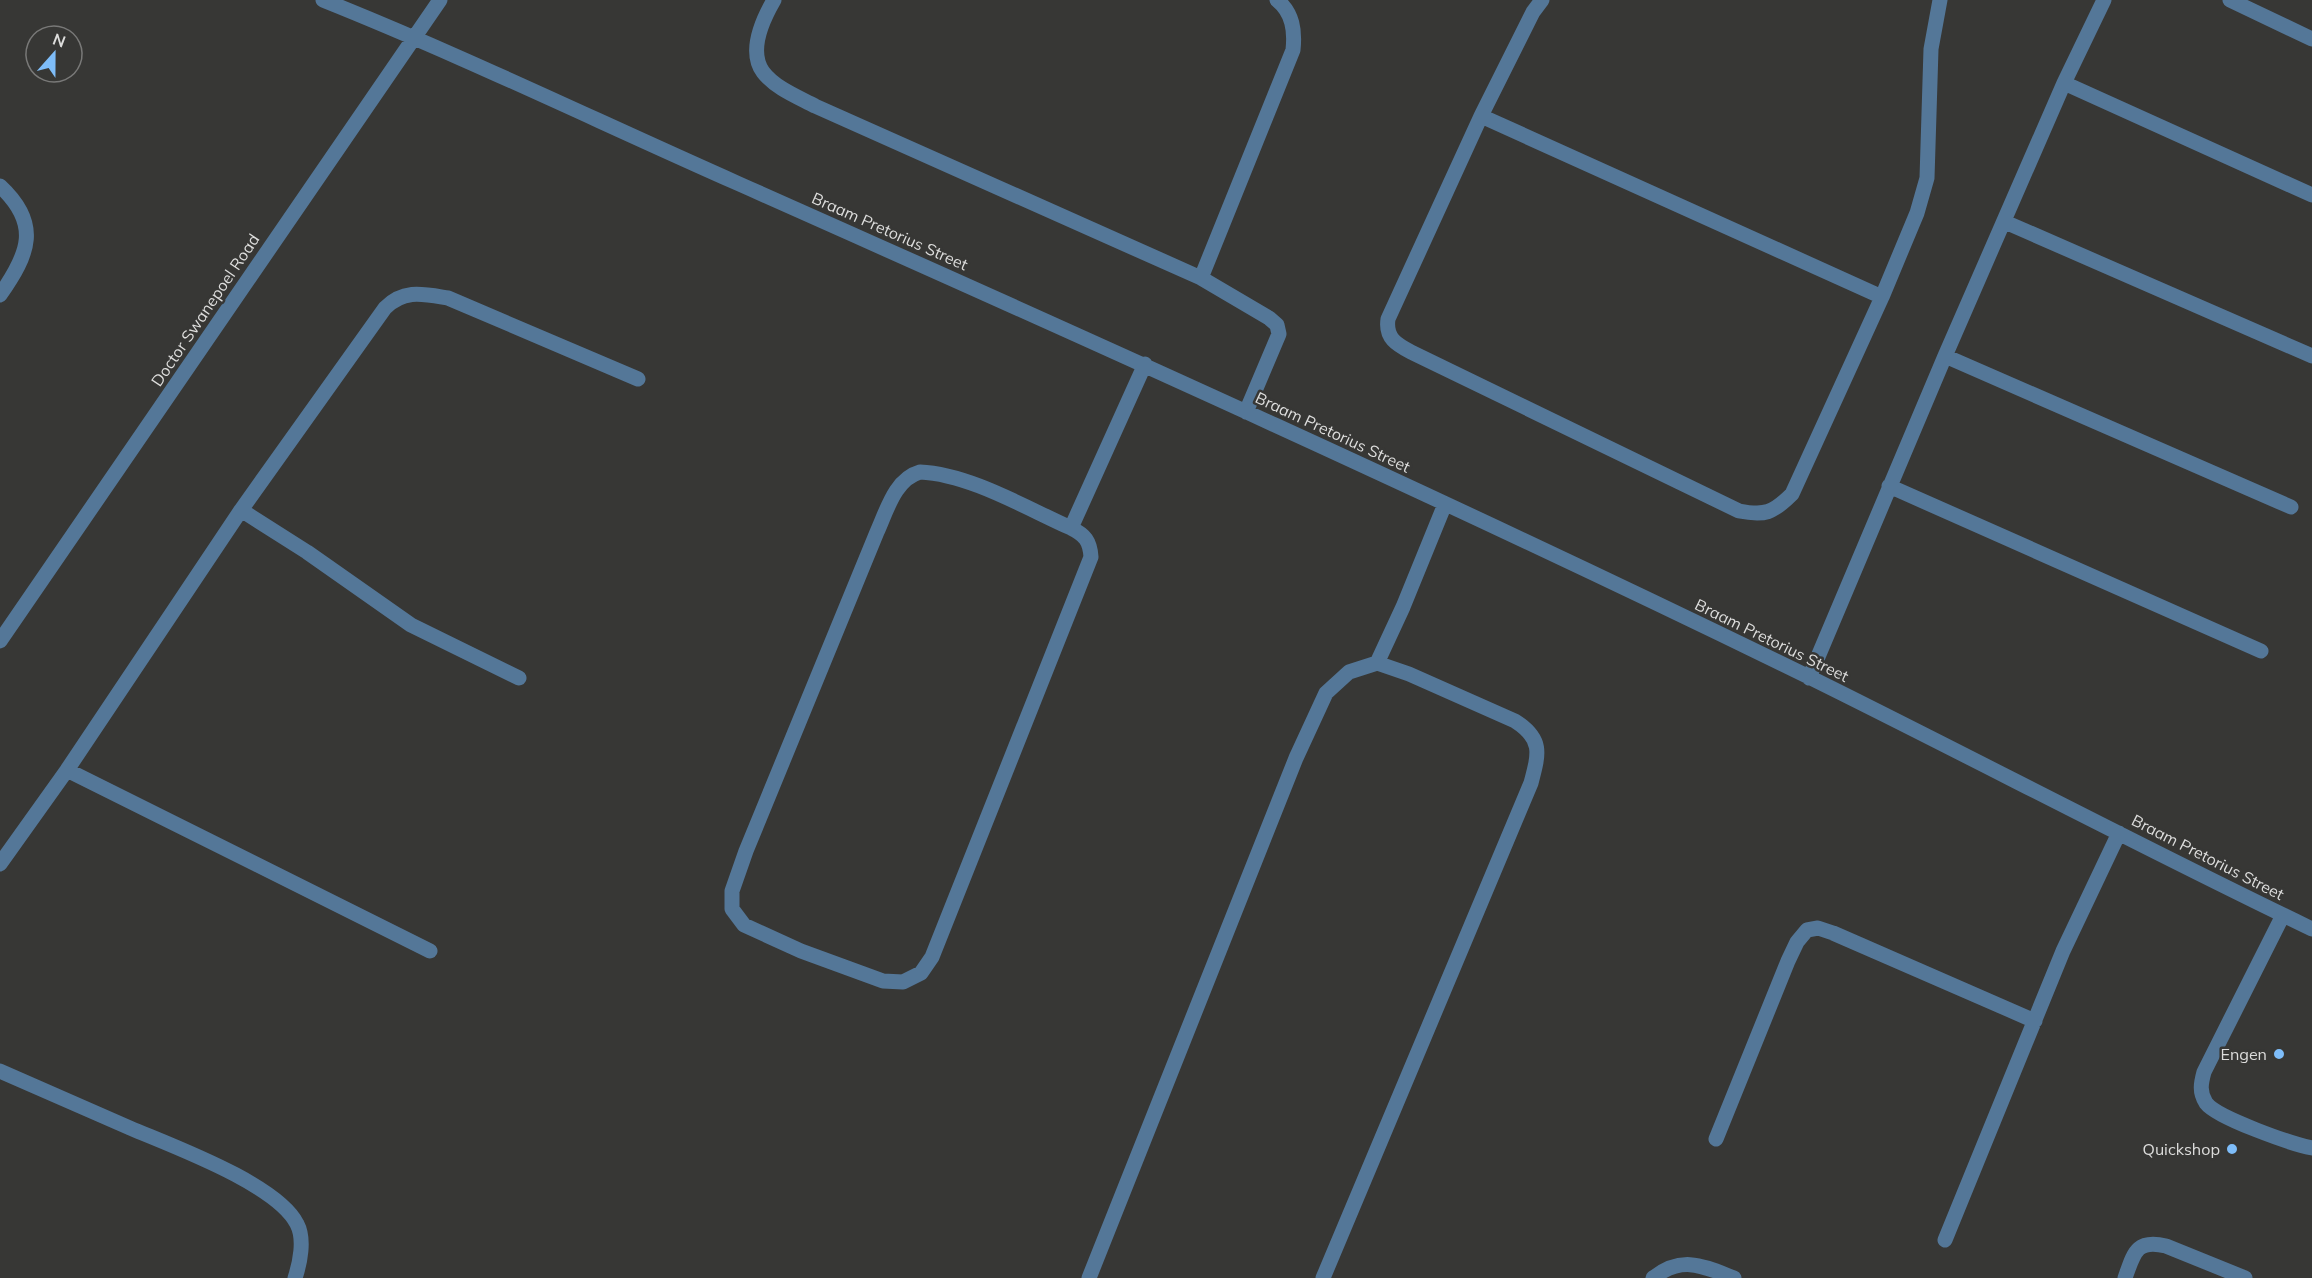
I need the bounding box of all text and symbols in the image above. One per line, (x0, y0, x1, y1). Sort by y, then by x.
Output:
north arrow (24, 24, 84, 84)
text: N (50, 28, 69, 51)
street label: Braam Pretorius Street (809, 188, 971, 275)
street label: Doctor Swanepoel Road (146, 230, 264, 390)
street label: Braam Pretorius Street (1252, 387, 1414, 477)
street label: Braam Pretorius Street (1692, 594, 1852, 686)
street label: Braam Pretorius Street (2128, 810, 2288, 904)
place label: Engen (2220, 1044, 2267, 1064)
marker: Engen (2272, 1047, 2286, 1061)
place label: Quickshop (2143, 1139, 2220, 1159)
marker: Quickshop (2225, 1142, 2239, 1156)

